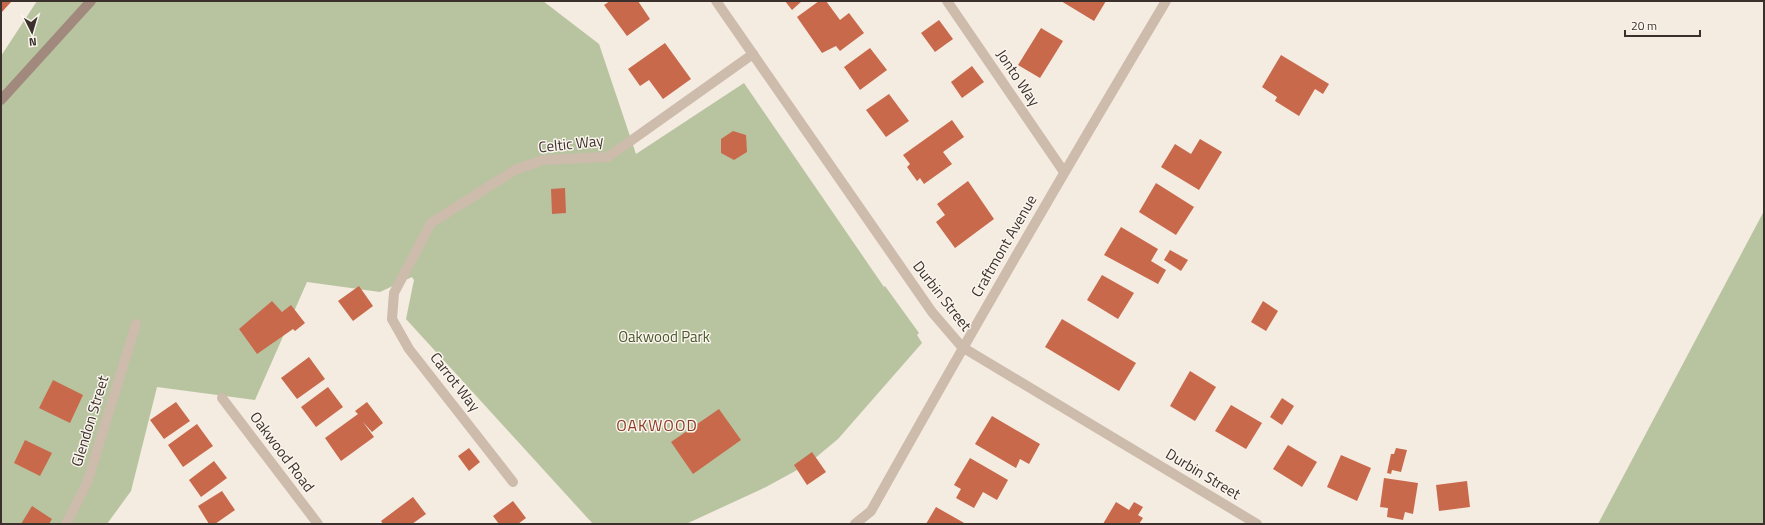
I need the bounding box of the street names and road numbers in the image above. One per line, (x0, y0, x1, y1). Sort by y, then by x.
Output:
street label: Jonto Way (991, 45, 1046, 111)
street label: Celtic Way (537, 129, 605, 158)
street label: Craftmont Avenue (965, 190, 1042, 301)
street label: Durbin Street (907, 256, 978, 336)
street label: Carrot Way (425, 347, 486, 416)
street label: Glendon Street (65, 372, 115, 469)
street label: Oakwood Road (244, 407, 320, 497)
street label: Durbin Street (1161, 442, 1246, 505)

